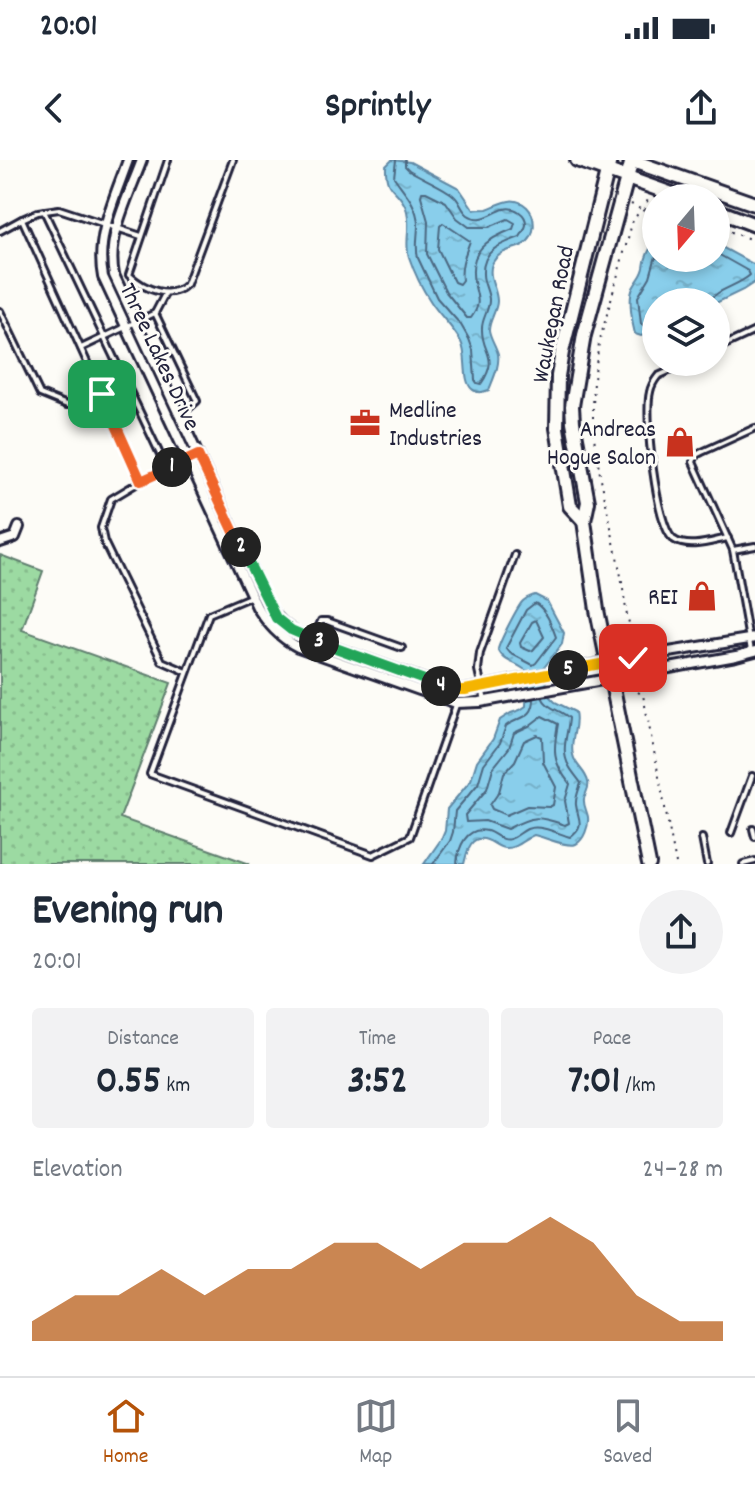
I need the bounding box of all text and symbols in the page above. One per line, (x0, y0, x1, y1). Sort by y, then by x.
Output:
text: 20:01 (40, 7, 97, 50)
text: Sprintly (325, 82, 430, 134)
icon: back (32, 86, 76, 130)
icon: share (679, 86, 723, 130)
north arrow (642, 184, 730, 272)
map controls (642, 184, 730, 376)
street label: Waukegan Road (525, 243, 585, 386)
street label: Three Lakes Drive (109, 278, 207, 437)
button: layers (642, 288, 730, 376)
pin (68, 360, 136, 428)
icon: arrive (80, 372, 124, 416)
place label: Medline Industries (389, 395, 482, 457)
office icon: Medline Industries (348, 406, 382, 440)
place label: Andreas Hogue Salon (547, 414, 656, 476)
shop icon: Andreas Hogue Salon (663, 425, 697, 459)
pin: 1 (152, 447, 192, 487)
text: 1 (170, 451, 174, 482)
pin: 2 (221, 527, 261, 567)
text: 2 (236, 531, 246, 562)
shop icon: REI (685, 579, 719, 613)
place label: REI (648, 582, 679, 616)
pin: 3 (299, 622, 339, 662)
pin (599, 624, 667, 692)
text: 3 (314, 626, 324, 657)
icon: check (611, 636, 655, 680)
pin: 5 (548, 650, 588, 690)
text: 5 (563, 654, 573, 685)
pin: 4 (421, 666, 461, 706)
text: 4 (436, 670, 446, 701)
text: Evening run (32, 882, 223, 945)
button: share (639, 890, 723, 974)
text: 20:01 (32, 944, 82, 981)
text: Distance (107, 1024, 179, 1055)
text: Time (359, 1024, 396, 1055)
text: Pace (592, 1024, 631, 1055)
text: 0.55 (96, 1055, 161, 1112)
text: 3:52 (347, 1055, 408, 1112)
text: 7:01 (568, 1055, 620, 1112)
text: km (161, 1071, 191, 1102)
text: /km (620, 1071, 656, 1102)
text: Elevation (32, 1152, 122, 1189)
text: 24–28 m (642, 1152, 723, 1189)
tab: Home (103, 1394, 149, 1473)
tab: Map (354, 1394, 398, 1473)
tab: Saved (603, 1394, 652, 1473)

